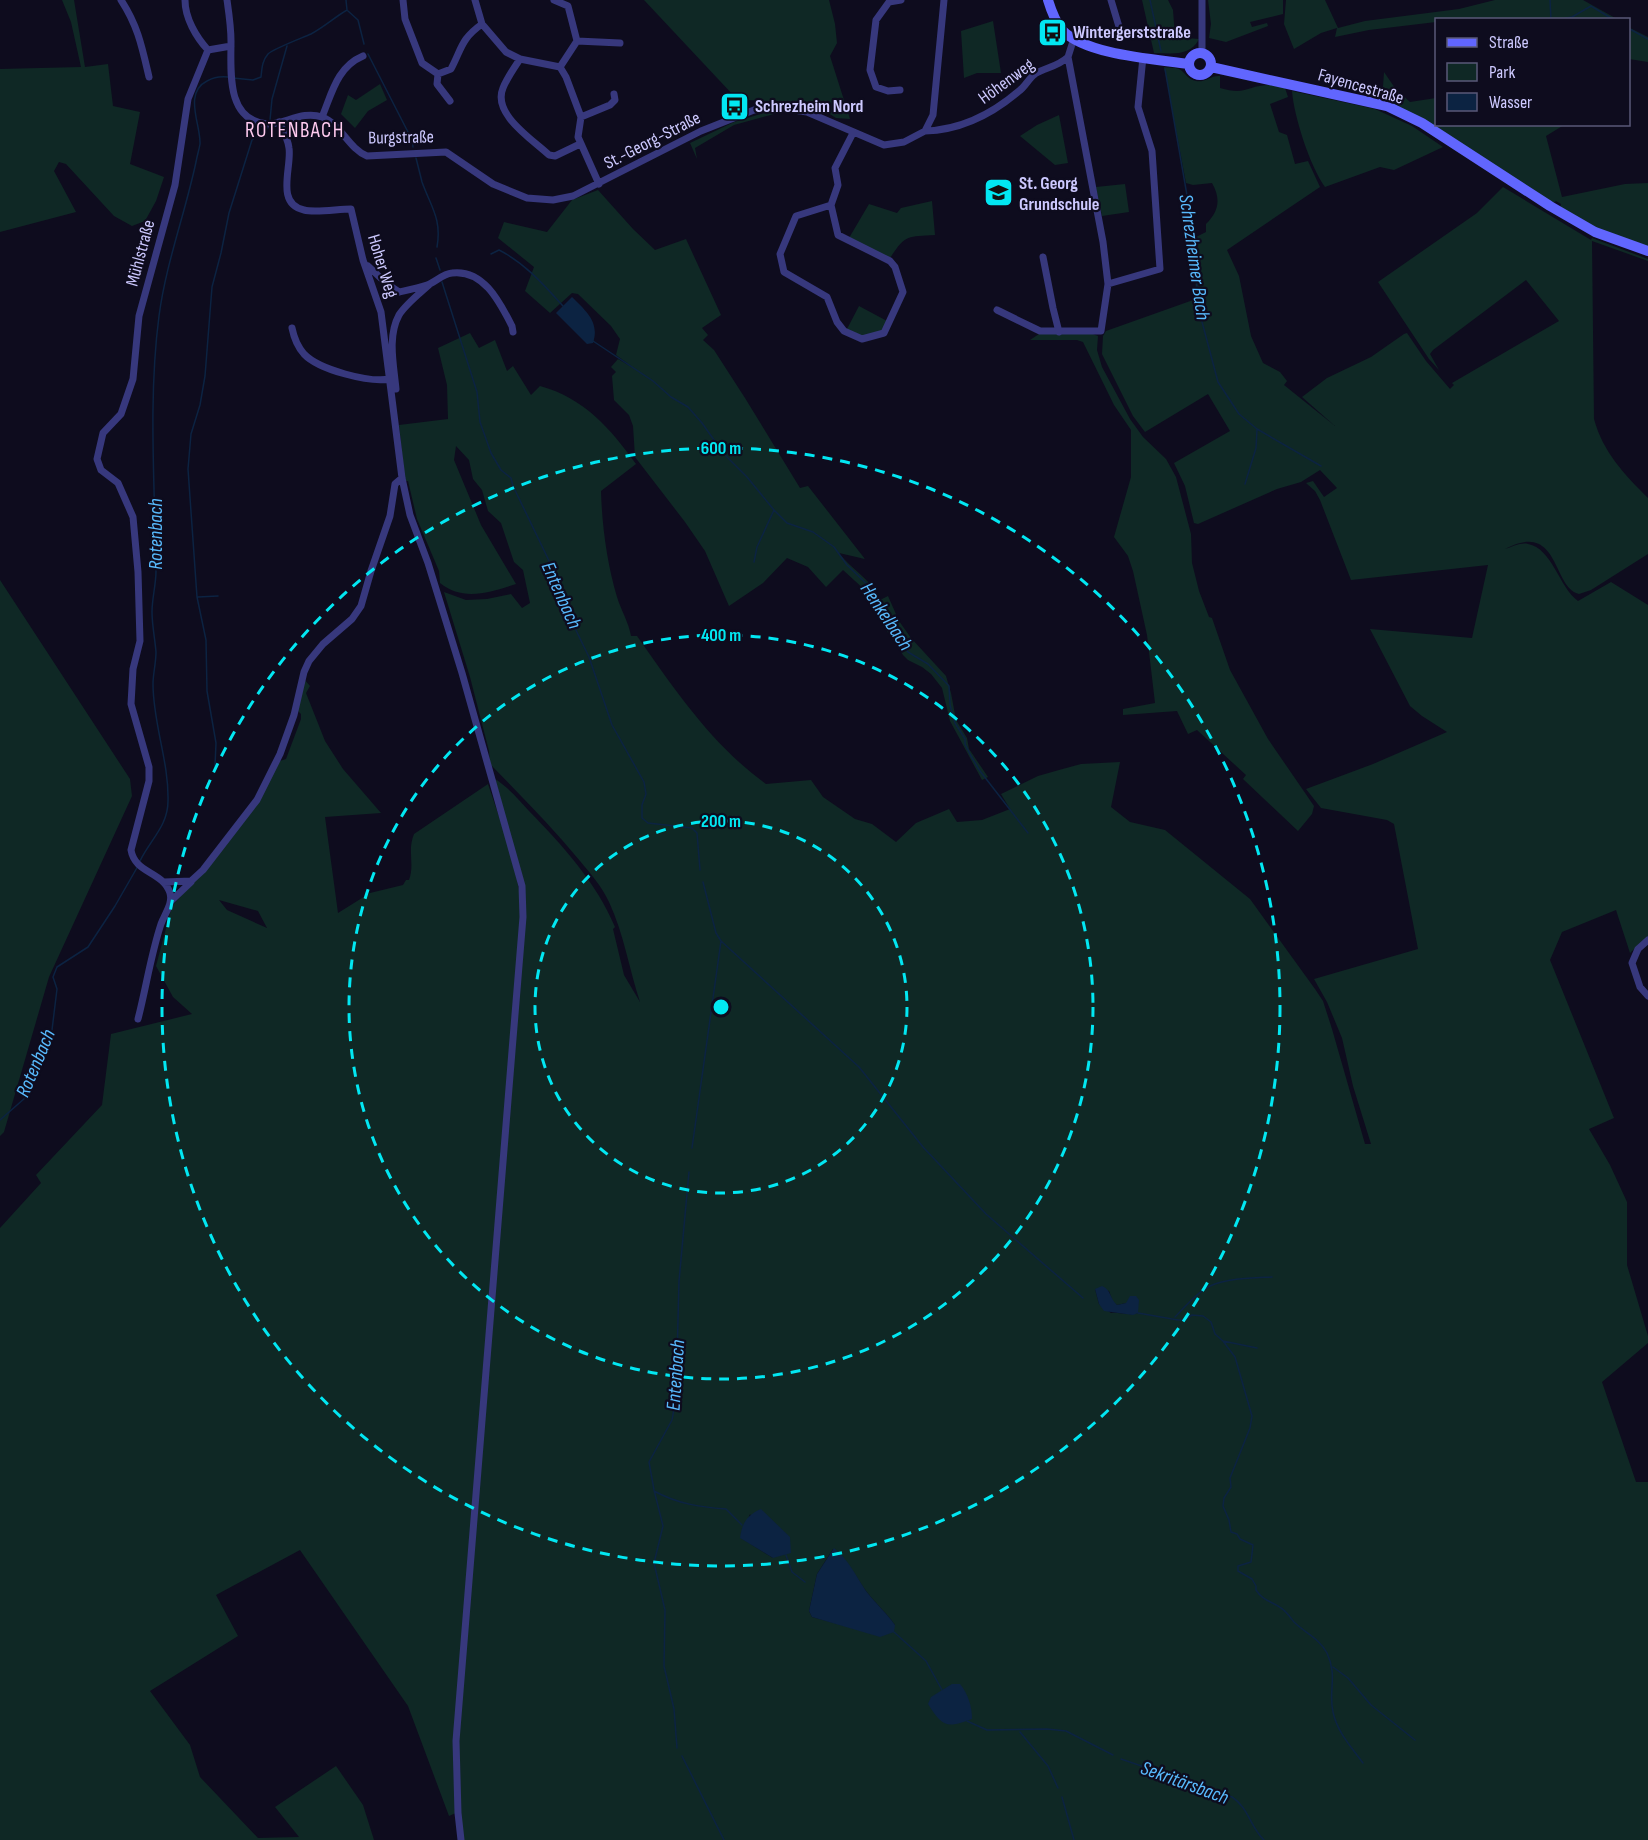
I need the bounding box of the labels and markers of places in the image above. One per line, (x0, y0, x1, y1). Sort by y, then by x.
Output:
bus stop icon: Wintergerststraße (1036, 16, 1068, 48)
place label: Wintergerststraße (1073, 22, 1191, 43)
bus stop icon: Schrezheim Nord (718, 90, 750, 122)
place label: Schrezheim Nord (755, 96, 864, 117)
place label: St. Georg Grundschule (1019, 173, 1099, 215)
school or university icon: St. Georg Grundschule (982, 177, 1014, 209)
centre of rings (711, 997, 731, 1017)

